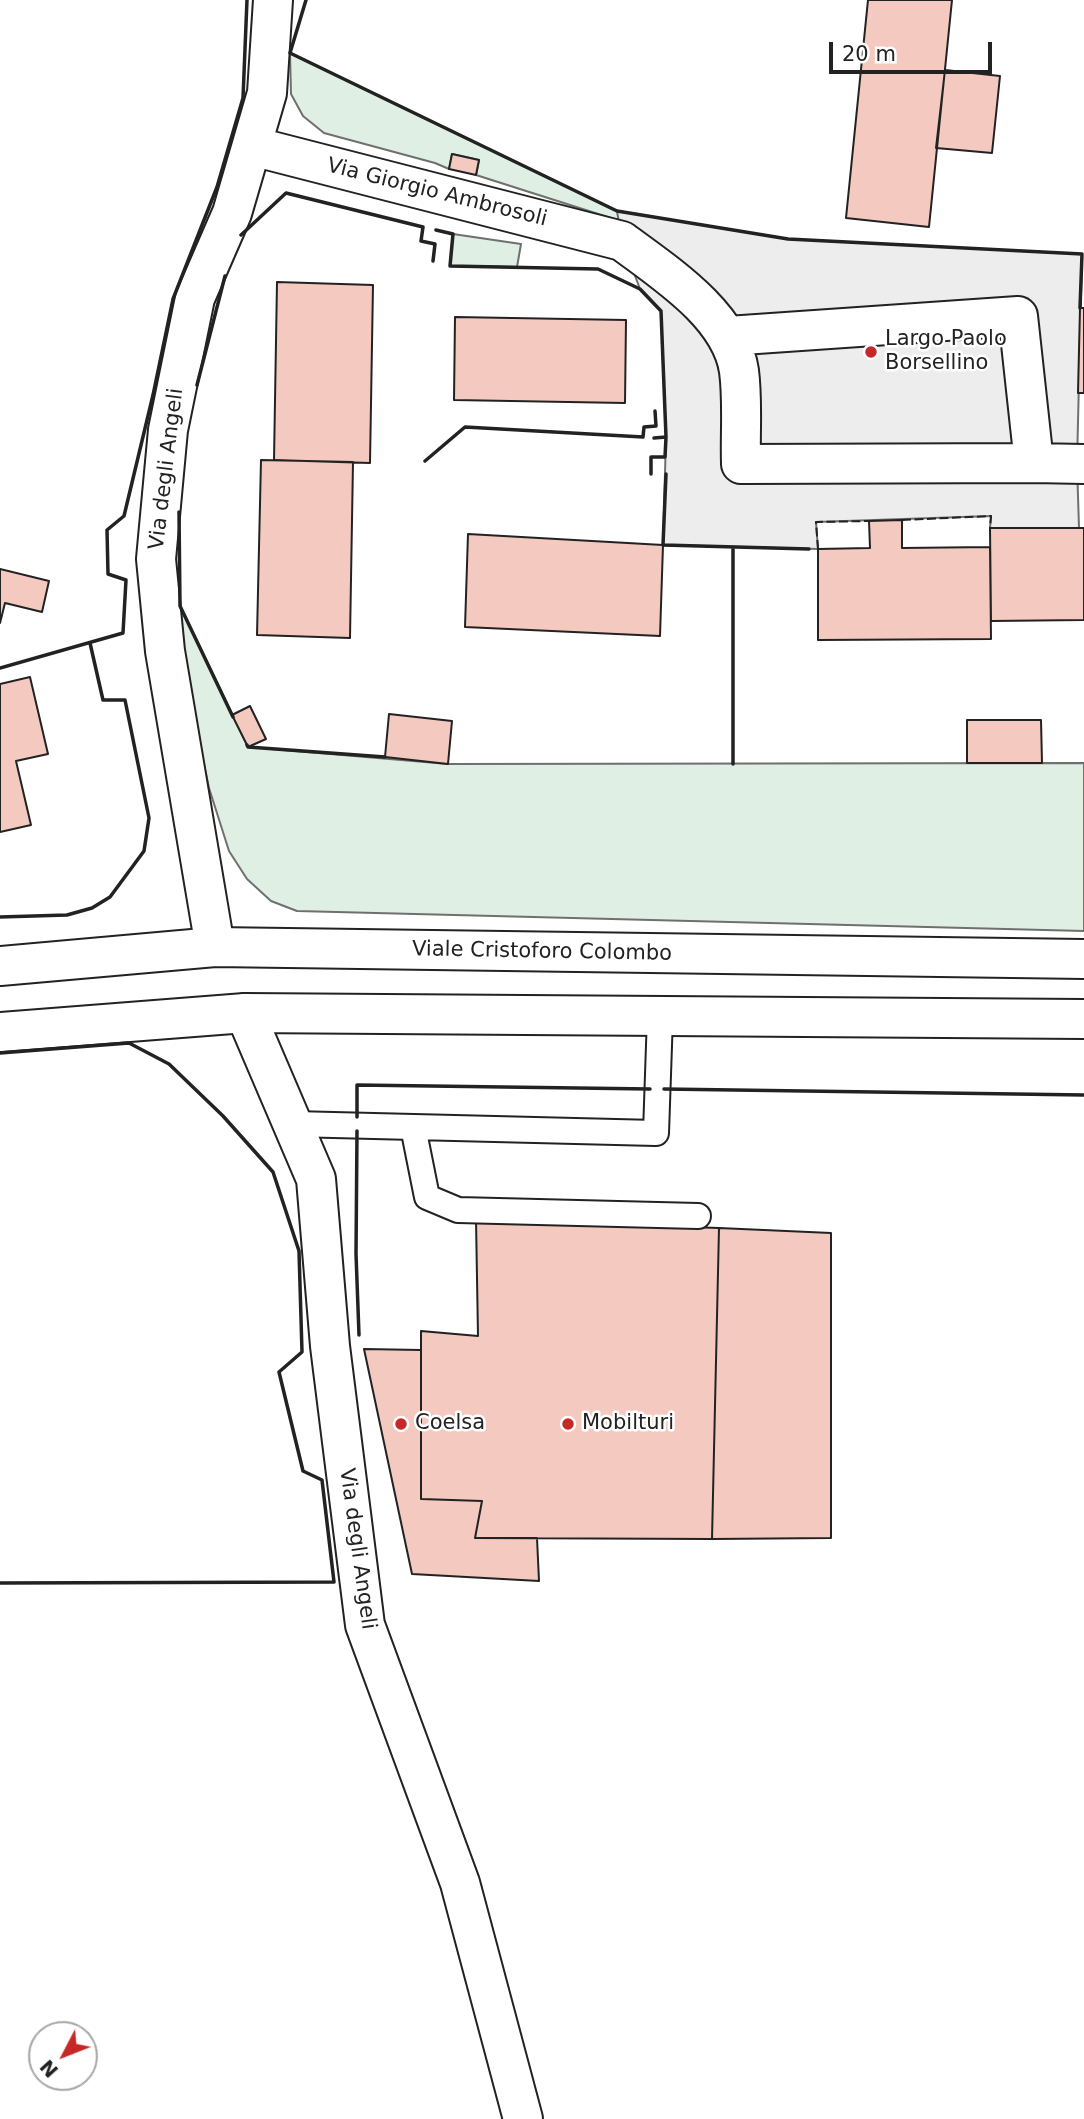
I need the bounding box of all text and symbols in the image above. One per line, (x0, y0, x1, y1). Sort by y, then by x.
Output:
scale bar (832, 28, 995, 72)
text: 20 m (842, 42, 896, 66)
street label: Via Giorgio Ambrosoli (324, 153, 550, 233)
place label: Largo Paolo Borsellino (885, 327, 1007, 377)
marker: Largo Paolo Borsellino (863, 344, 879, 360)
street label: Via degli Angeli (145, 387, 189, 551)
street label: Viale Cristoforo Colombo (412, 937, 672, 967)
place label: Coelsa (415, 1411, 485, 1437)
place label: Mobilturi (582, 1411, 674, 1437)
marker: Coelsa (393, 1416, 409, 1432)
marker: Mobilturi (560, 1416, 576, 1432)
street label: Via degli Angeli (333, 1467, 381, 1631)
north arrow (28, 2021, 98, 2091)
text: N (35, 2055, 62, 2082)

